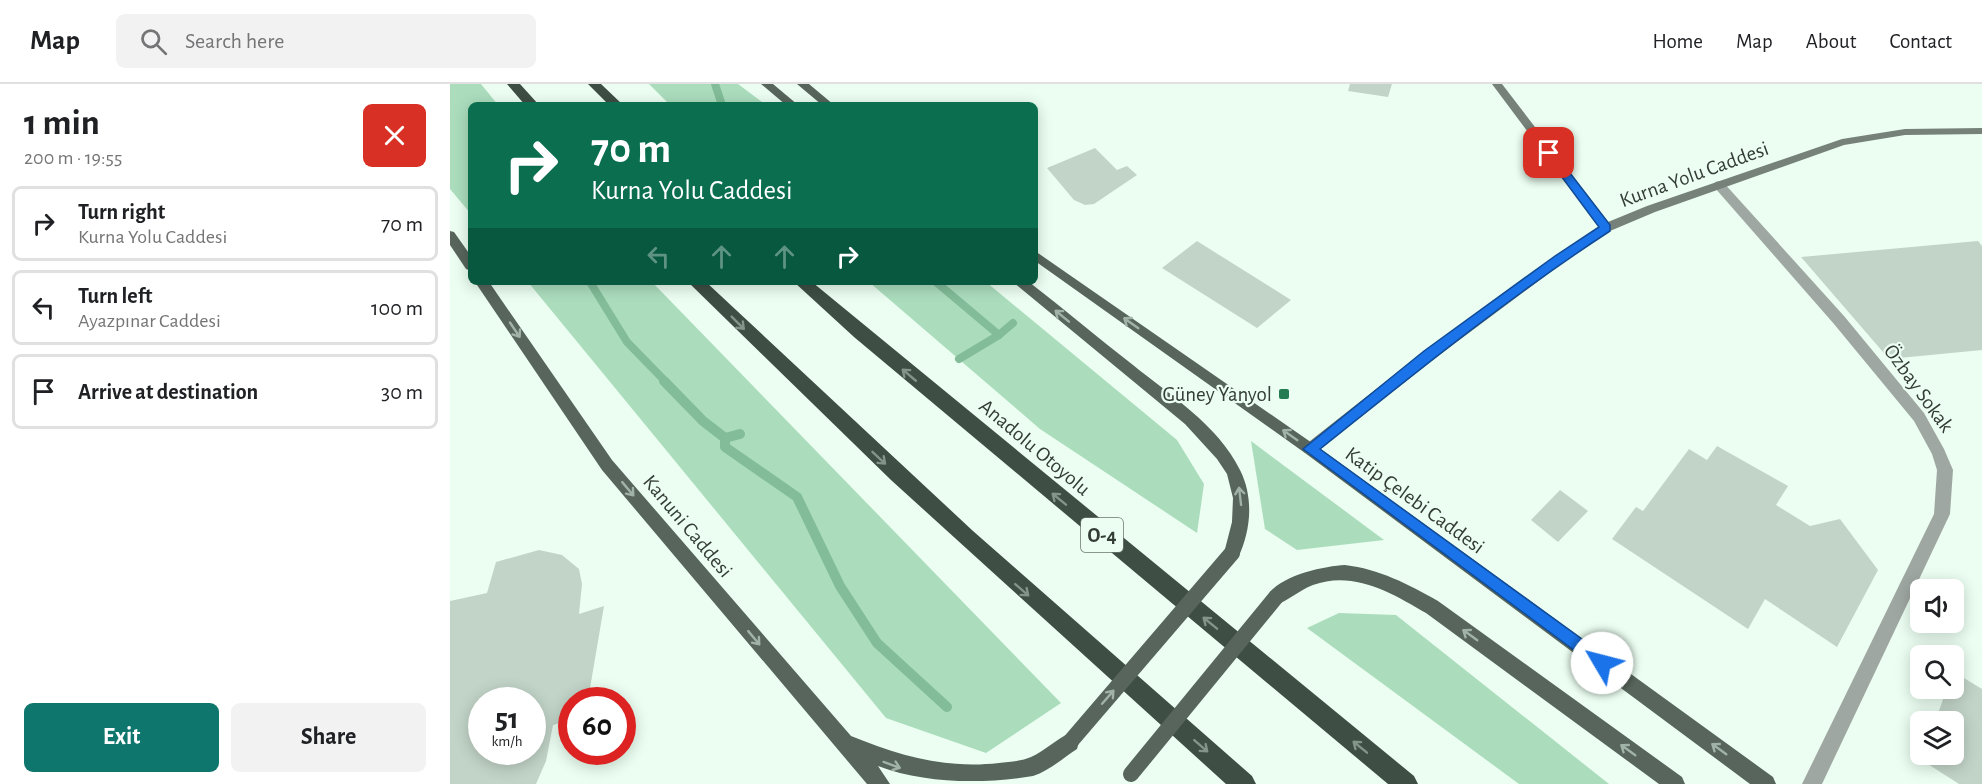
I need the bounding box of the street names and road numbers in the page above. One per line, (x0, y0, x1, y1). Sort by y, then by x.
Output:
street label: Kurna Yolu Caddesi (1617, 138, 1771, 211)
street label: Özbay Sokak (1880, 340, 1958, 436)
street label: Anadolu Otoyolu (975, 395, 1094, 500)
street label: Katip Çelebi Caddesi (1341, 443, 1488, 558)
street label: Kanuni Caddesi (639, 471, 736, 581)
road number: O-4 (1081, 518, 1123, 552)

